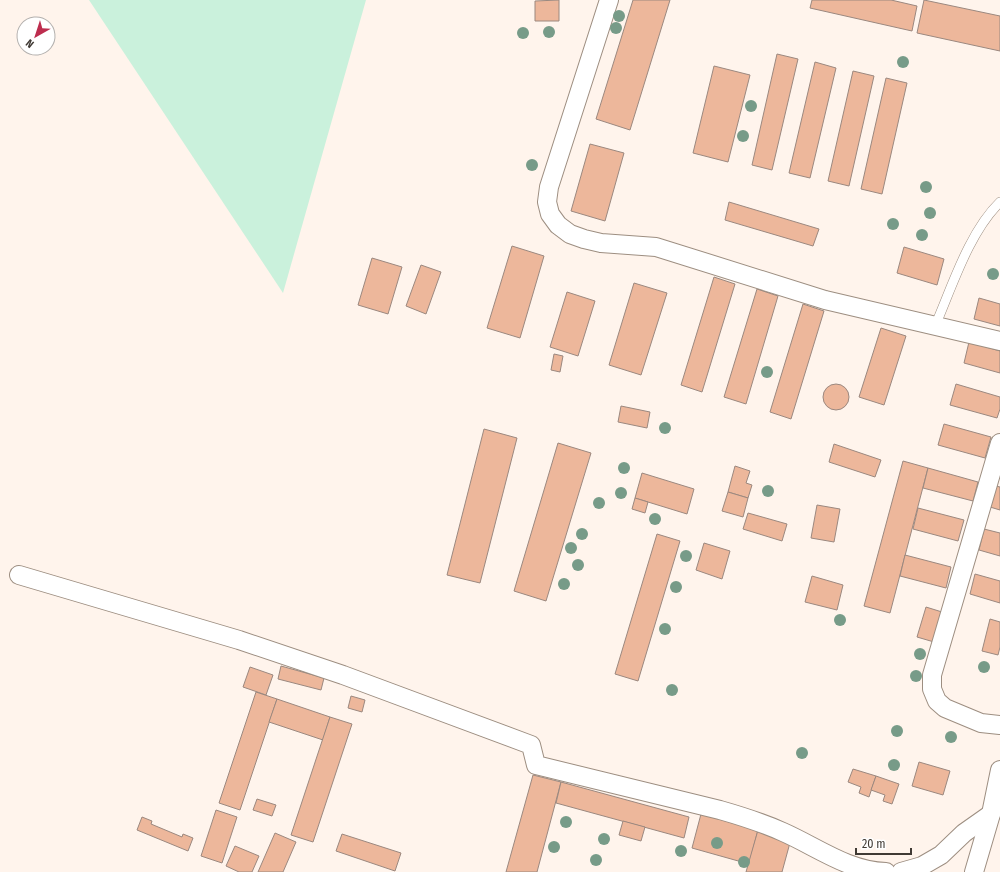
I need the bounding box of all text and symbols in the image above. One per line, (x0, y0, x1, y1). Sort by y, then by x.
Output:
north arrow (16, 16, 56, 56)
text: N (23, 36, 37, 51)
scale bar (856, 830, 911, 856)
text: 20 m (862, 837, 886, 851)

